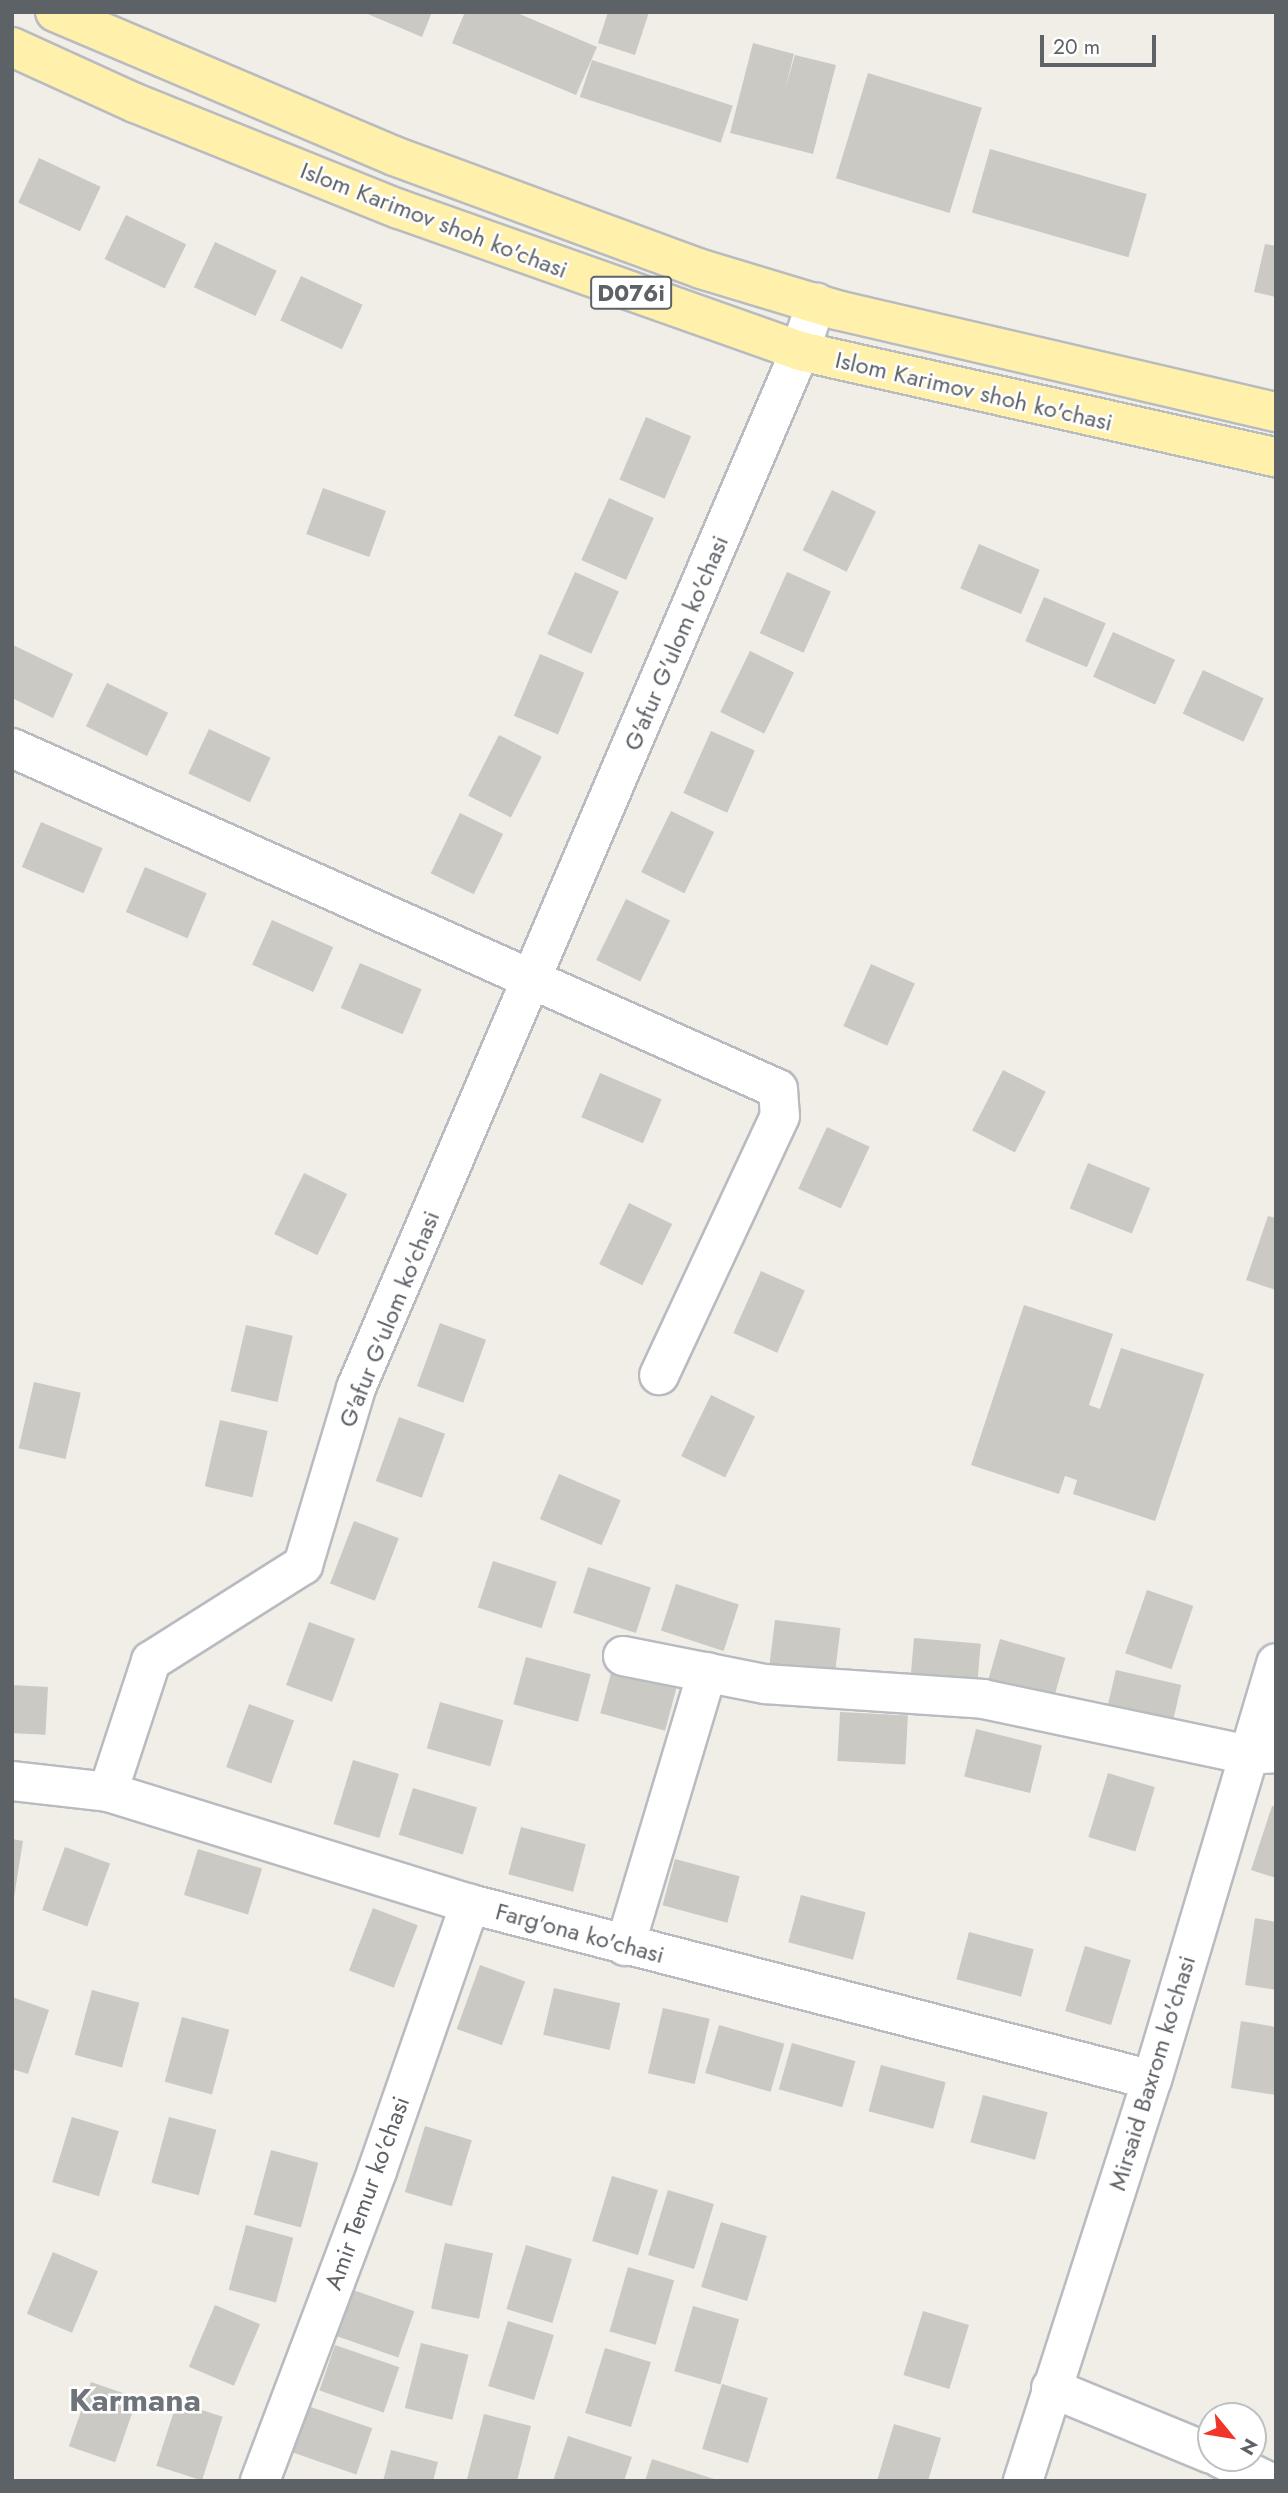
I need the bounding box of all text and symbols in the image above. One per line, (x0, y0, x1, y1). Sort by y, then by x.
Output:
scale bar (1043, 21, 1158, 65)
text: 20 m (1053, 32, 1100, 62)
street label: Islom Karimov shoh ko'chasi (296, 156, 572, 284)
road number: D076i (589, 274, 673, 312)
street label: Islom Karimov shoh ko'chasi (832, 345, 1116, 437)
street label: G'afur G'ulom ko'chasi (618, 531, 734, 755)
street label: G'afur G'ulom ko'chasi (332, 1207, 446, 1431)
street label: Farg'ona ko'chasi (492, 1897, 668, 1969)
street label: Mirsaid Baxrom ko'chasi (1103, 1952, 1201, 2194)
street label: Amir Temur ko'chasi (319, 2092, 415, 2294)
district label: Karmana (69, 2381, 201, 2419)
north arrow (1197, 2402, 1267, 2472)
text: N (1233, 2433, 1264, 2460)

